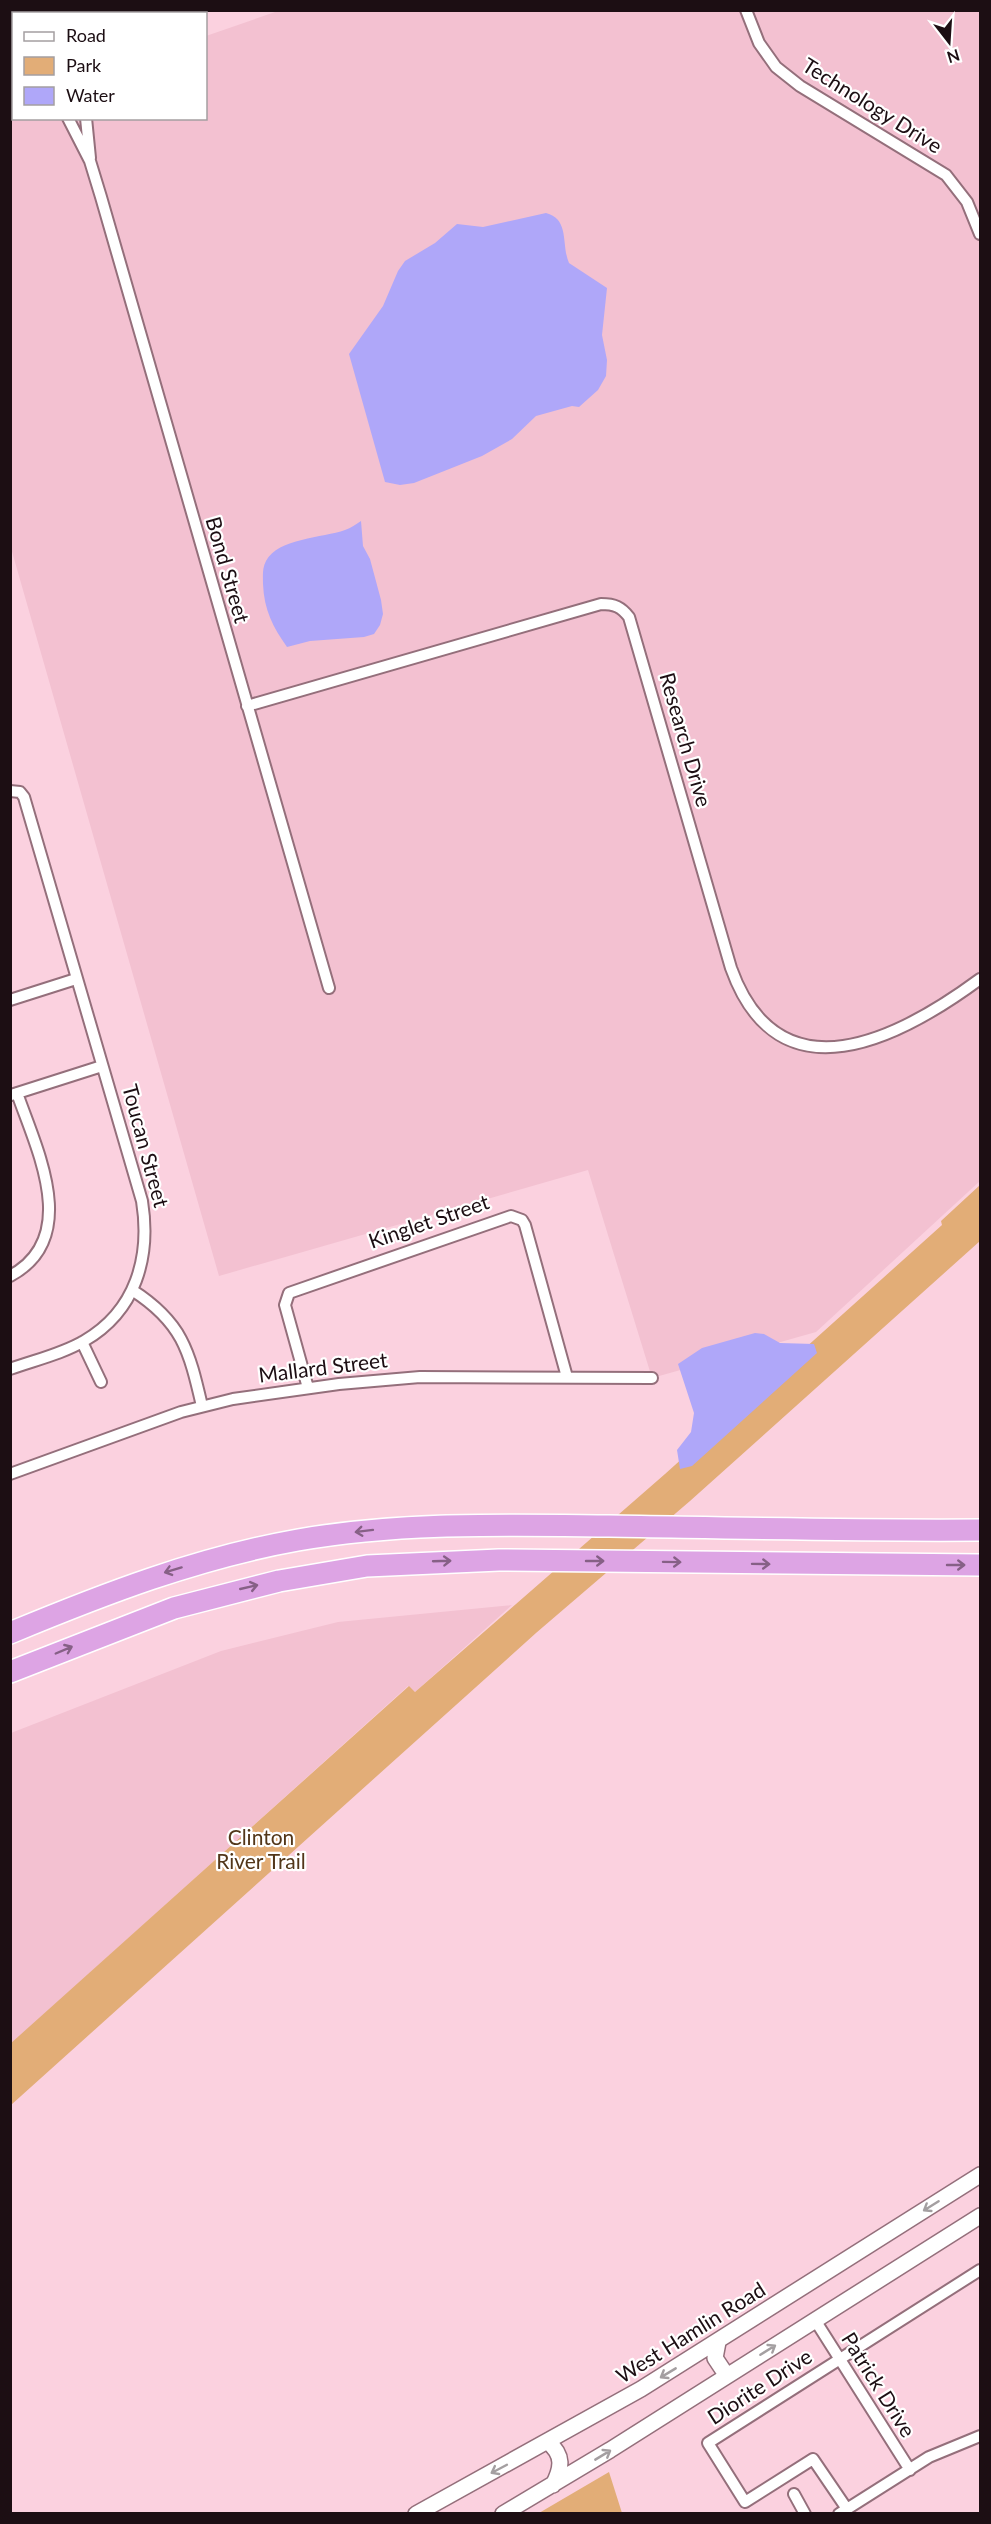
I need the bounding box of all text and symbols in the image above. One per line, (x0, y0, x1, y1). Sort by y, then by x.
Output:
legend (12, 12, 207, 120)
north arrow (919, 12, 979, 72)
text: Road (66, 24, 106, 46)
text: N (945, 46, 962, 68)
street label: Technology Drive (798, 52, 947, 158)
text: Park (66, 54, 102, 76)
text: Water (66, 84, 115, 106)
street label: Bond Street (201, 514, 256, 626)
street label: Research Drive (655, 670, 718, 810)
street label: Toucan Street (118, 1081, 175, 1210)
street label: Kinglet Street (365, 1188, 492, 1253)
street label: Mallard Street (257, 1346, 389, 1387)
one-way arrow (354, 1526, 374, 1537)
one-way arrow (585, 1555, 605, 1567)
one-way arrow (431, 1556, 451, 1567)
one-way arrow (661, 1556, 681, 1568)
one-way arrow (750, 1558, 770, 1570)
one-way arrow (945, 1559, 965, 1571)
one-way arrow (164, 1566, 183, 1577)
one-way arrow (239, 1581, 258, 1593)
one-way arrow (55, 1644, 73, 1655)
park label: Clinton River Trail (216, 1824, 306, 1873)
one-way arrow (923, 2201, 940, 2213)
street label: West Hamlin Road (611, 2276, 769, 2388)
street label: Patrick Drive (837, 2327, 921, 2441)
street label: Diorite Drive (702, 2343, 816, 2429)
one-way arrow (759, 2344, 776, 2356)
one-way arrow (660, 2367, 677, 2379)
one-way arrow (594, 2448, 611, 2460)
one-way arrow (491, 2463, 508, 2475)

